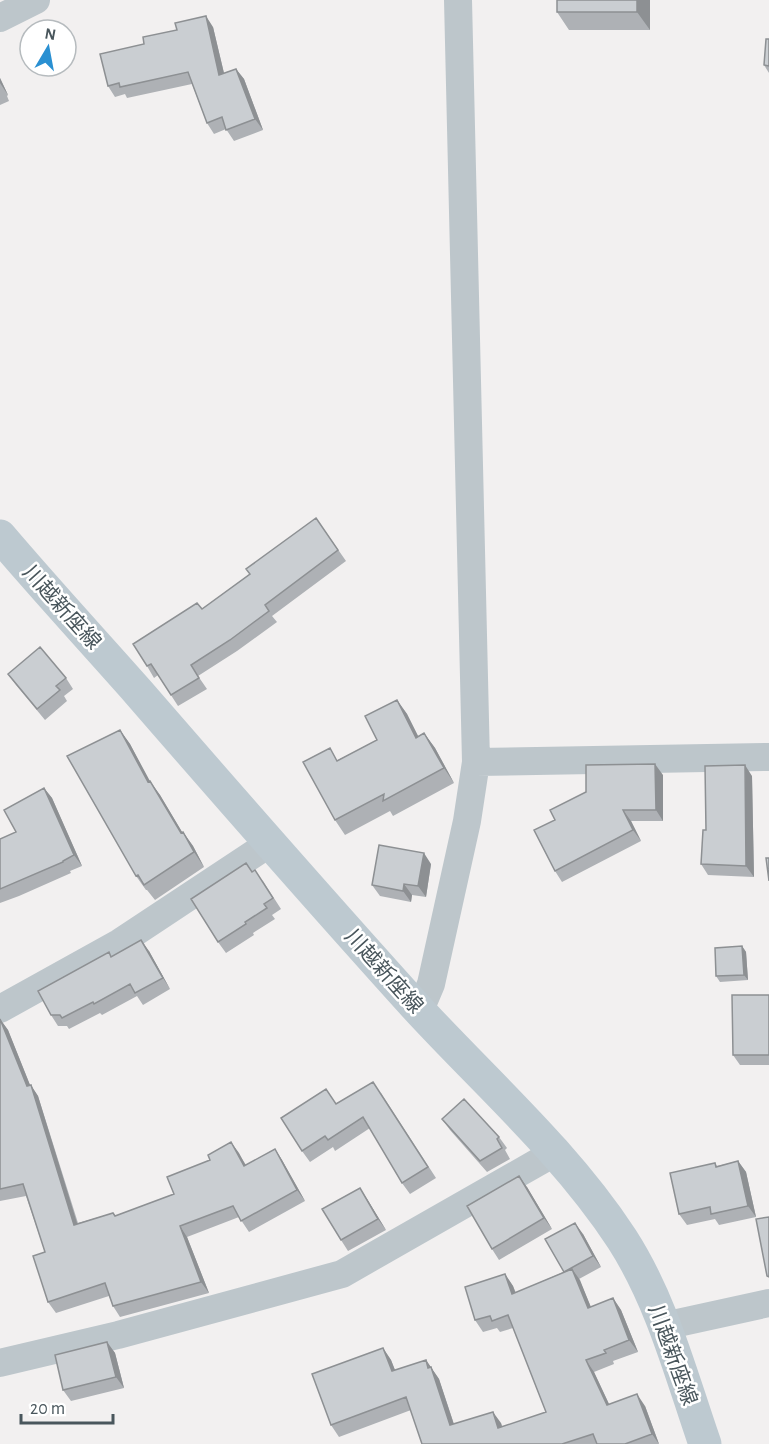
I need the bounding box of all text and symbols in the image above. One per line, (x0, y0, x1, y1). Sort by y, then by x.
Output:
north arrow (18, 18, 78, 78)
text: N (44, 25, 57, 43)
street label: 川越新座線 (19, 561, 105, 653)
street label: 川越新座線 (341, 925, 427, 1017)
street label: 川越新座線 (645, 1302, 701, 1408)
scale bar (21, 1387, 112, 1425)
text: 20 m (30, 1400, 65, 1418)

